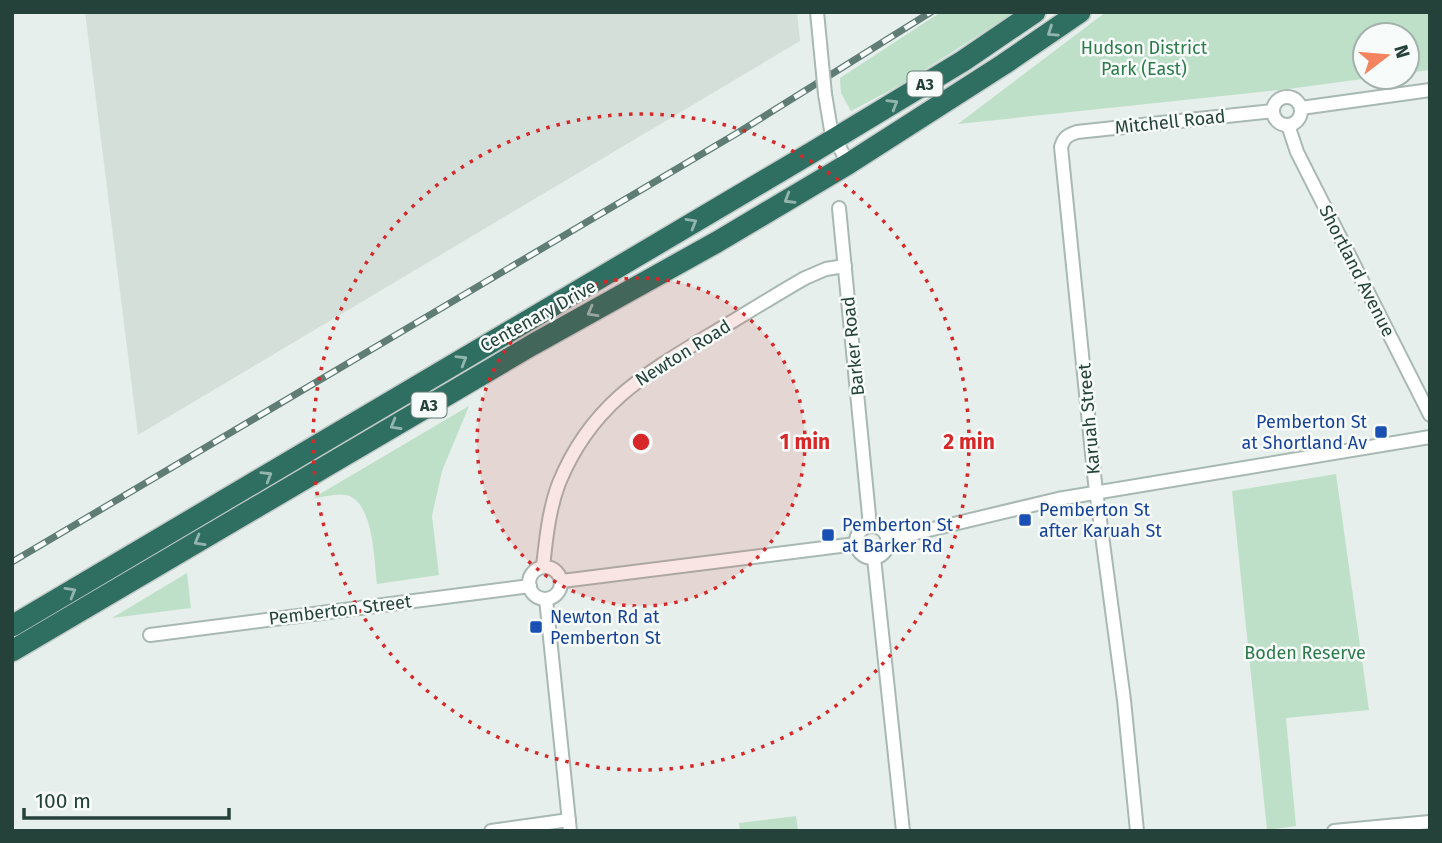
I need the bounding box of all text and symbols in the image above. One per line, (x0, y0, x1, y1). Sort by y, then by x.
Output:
north arrow (1351, 21, 1421, 91)
one-way arrow (1047, 24, 1060, 36)
park label: Hudson District Park (East) (1081, 37, 1208, 80)
text: N (1389, 42, 1415, 61)
road number: A3 (908, 72, 942, 96)
one-way arrow (885, 100, 898, 113)
street label: Mitchell Road (1114, 105, 1226, 139)
one-way arrow (784, 191, 797, 204)
street label: Shortland Avenue (1314, 201, 1400, 341)
one-way arrow (685, 218, 698, 231)
street label: Centenary Drive (476, 275, 600, 357)
street label: Barker Road (837, 295, 869, 397)
one-way arrow (587, 304, 599, 317)
street label: Newton Road (631, 315, 735, 391)
one-way arrow (455, 355, 468, 368)
street label: Karuah Street (1073, 362, 1105, 476)
road number: A3 (412, 392, 446, 418)
place label: Pemberton St at Shortland Av (1242, 411, 1367, 454)
one-way arrow (389, 417, 402, 430)
marker: Pemberton St at Shortland Av (1373, 424, 1389, 440)
text: 1 min (780, 429, 830, 455)
text: 2 min (943, 429, 995, 455)
centre of rings (629, 430, 653, 454)
one-way arrow (259, 471, 272, 484)
place label: Pemberton St after Karuah St (1039, 499, 1162, 542)
marker: Pemberton St after Karuah St (1017, 512, 1033, 528)
place label: Pemberton St at Barker Rd (842, 514, 953, 557)
marker: Pemberton St at Barker Rd (820, 527, 836, 543)
one-way arrow (193, 533, 206, 546)
one-way arrow (64, 587, 77, 600)
street label: Pemberton Street (267, 590, 413, 630)
place label: Newton Rd at Pemberton St (550, 606, 661, 649)
marker: Newton Rd at Pemberton St (528, 619, 544, 635)
park label: Boden Reserve (1244, 642, 1366, 664)
scale bar (24, 776, 229, 820)
text: 100 m (35, 788, 91, 814)

